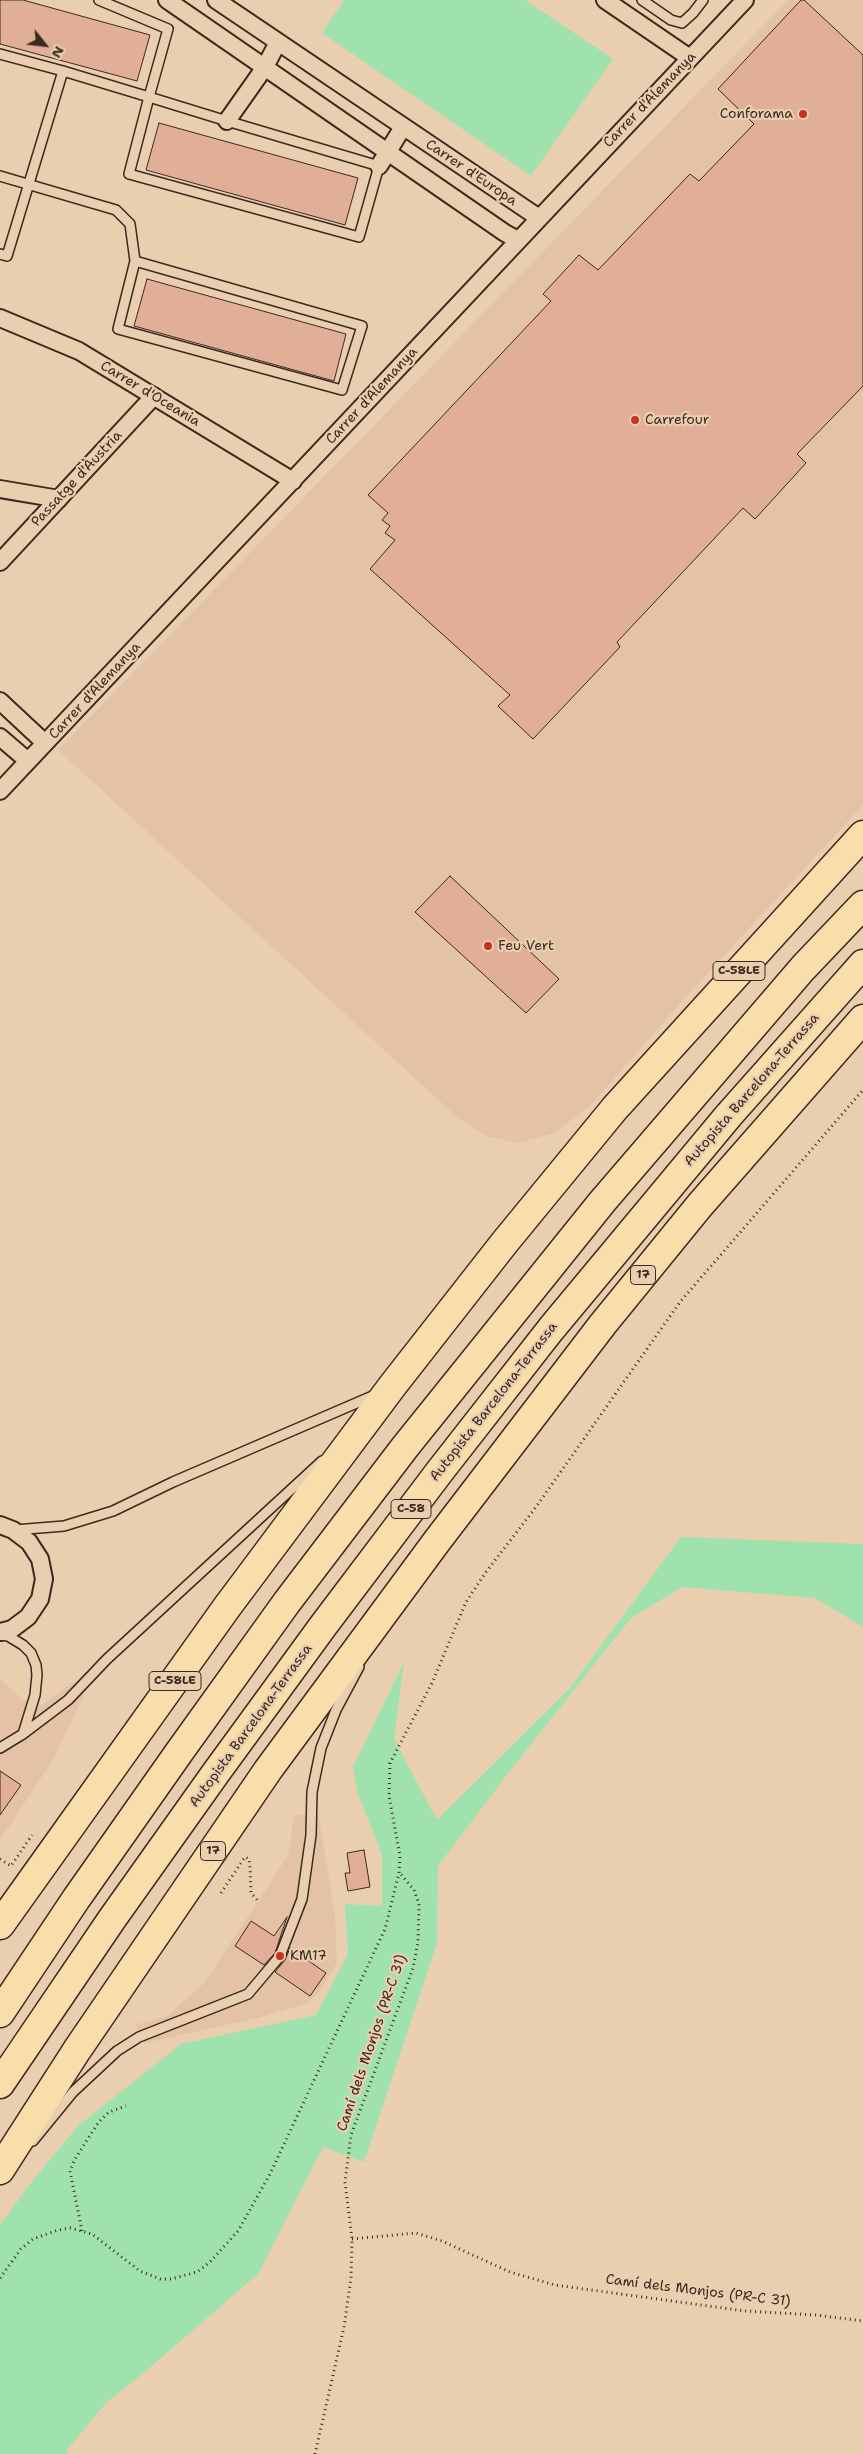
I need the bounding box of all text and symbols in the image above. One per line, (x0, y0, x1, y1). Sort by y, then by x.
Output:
north arrow (20, 20, 70, 70)
text: N (48, 43, 69, 61)
street label: Carrer d'Alemanya (600, 49, 700, 151)
place label: Conforama (720, 106, 793, 122)
marker: Conforama (797, 108, 809, 120)
street label: Carrer d'Europa (422, 136, 520, 210)
street label: Carrer d'Alemanya (323, 344, 421, 448)
street label: Carrer d'Oceania (97, 358, 203, 430)
place label: Carrefour (645, 412, 709, 428)
marker: Carrefour (629, 414, 641, 426)
street label: Passatge d'Àustria (28, 428, 126, 530)
street label: Carrer d'Alemanya (46, 639, 144, 743)
place label: Feu Vert (498, 938, 554, 954)
marker: Feu Vert (482, 940, 494, 952)
road number: C-58LE (713, 961, 765, 980)
street label: Autopista Barcelona-Terrassa (681, 1010, 823, 1170)
road number: 17 (630, 1266, 656, 1284)
street label: Autopista Barcelona-Terrassa (427, 1319, 561, 1485)
road number: C-58 (391, 1500, 431, 1518)
street label: Autopista Barcelona-Terrassa (186, 1641, 316, 1811)
road number: C-58LE (149, 1672, 201, 1690)
road number: 17 (200, 1842, 226, 1860)
place label: KM17 (290, 1948, 327, 1964)
marker: KM17 (274, 1950, 286, 1962)
street label: Camí dels Monjos (PR-C 31) (334, 1952, 410, 2134)
street label: Camí dels Monjos (PR-C 31) (605, 2271, 791, 2311)

